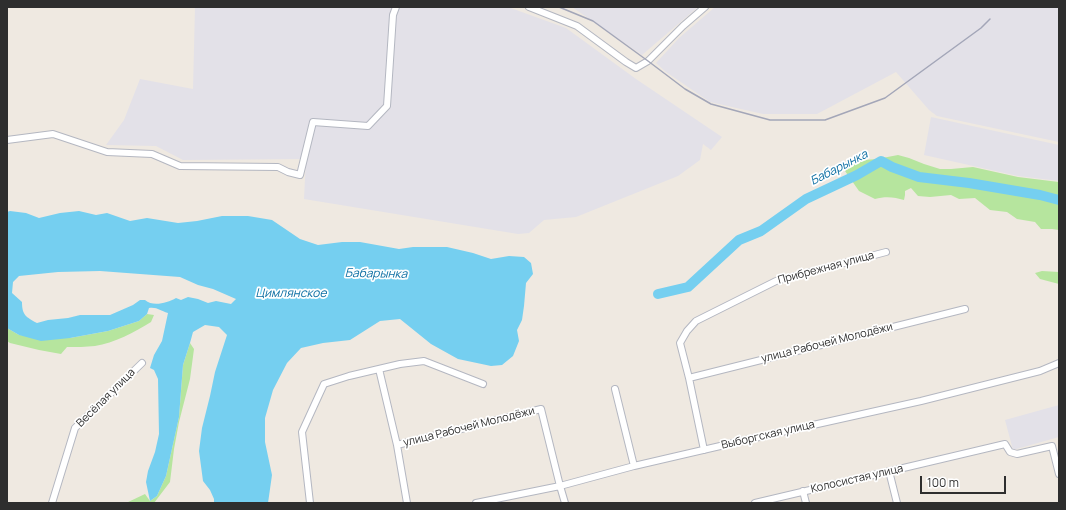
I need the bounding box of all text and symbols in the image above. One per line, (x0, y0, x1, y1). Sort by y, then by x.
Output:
water label: Бабарынка (808, 147, 870, 189)
street label: Прибрежная улица (776, 249, 876, 287)
water label: Бабарынка (345, 266, 407, 282)
water label: Цимлянское (256, 287, 326, 301)
street label: улица Рабочей Молодёжи (760, 320, 894, 366)
street label: Весёлая улица (74, 366, 138, 430)
street label: улица Рабочей Молодёжи (402, 404, 536, 450)
street label: Выборгская улица (720, 418, 816, 452)
street label: Колосистая улица (809, 462, 905, 496)
scale bar (922, 468, 1008, 494)
text: 100 m (927, 474, 959, 491)

